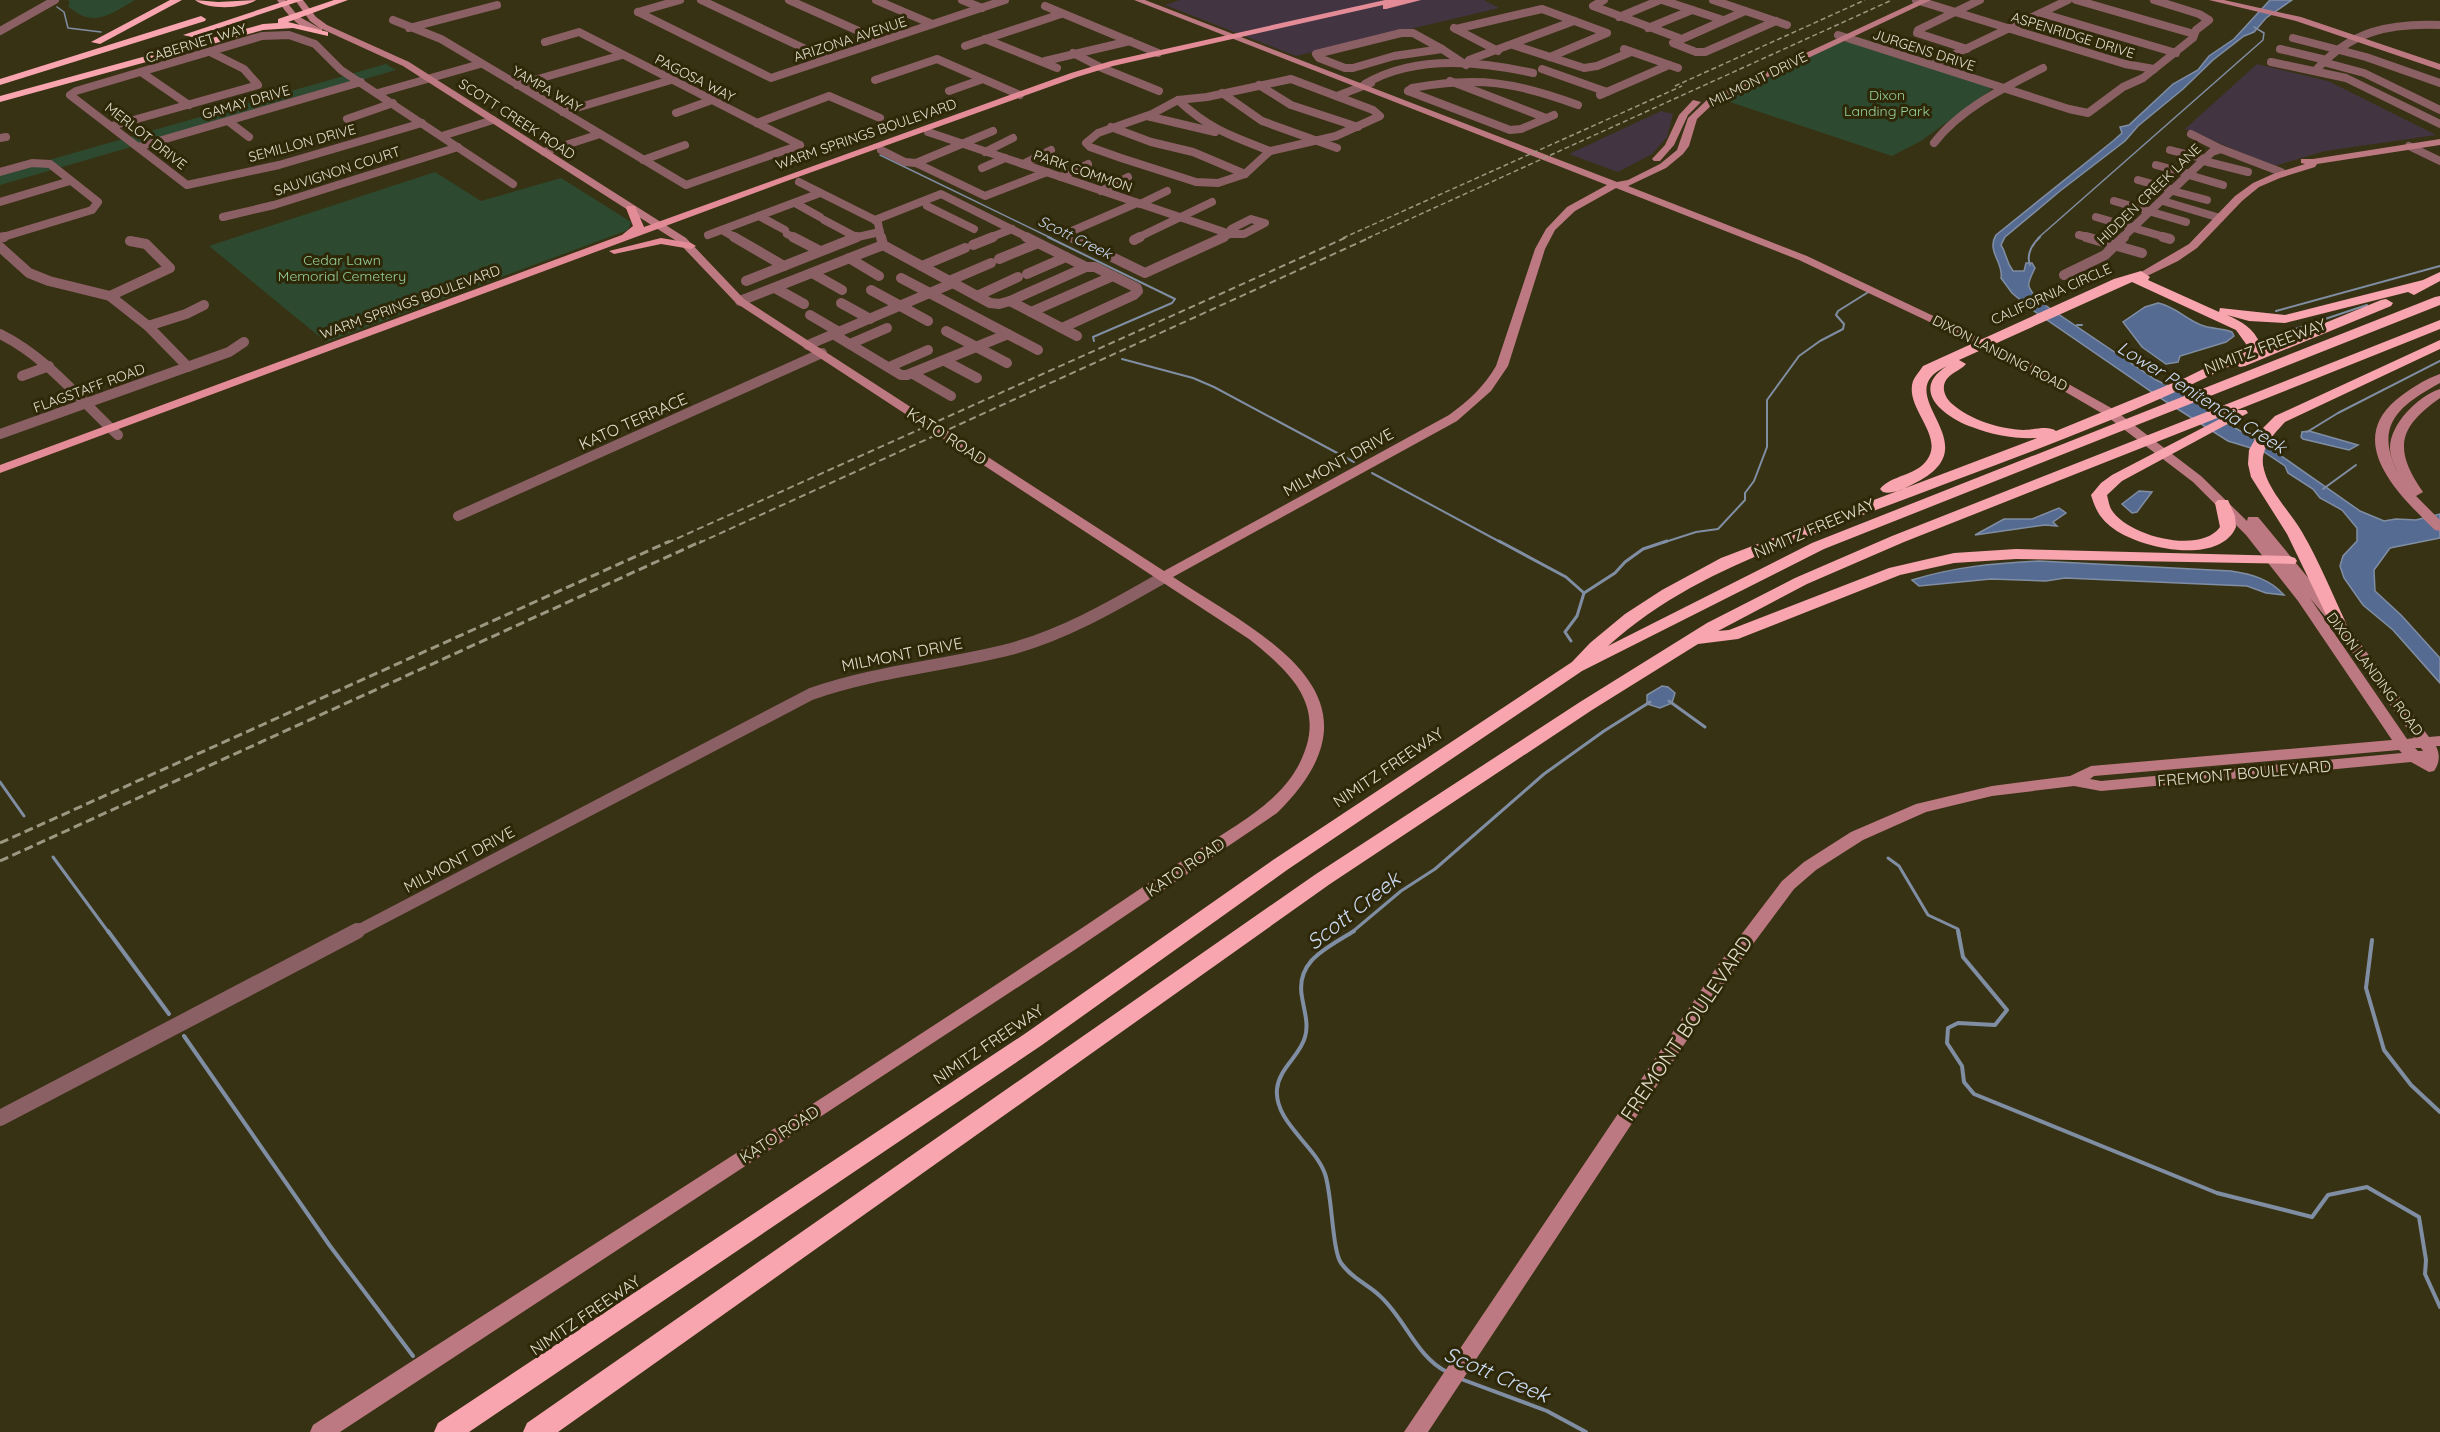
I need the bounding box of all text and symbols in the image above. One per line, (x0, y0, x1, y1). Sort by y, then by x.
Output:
street label: ASPENRIDGE DRIVE (2009, 8, 2137, 62)
street label: ARIZONA AVENUE (791, 12, 909, 66)
street label: CABERNET WAY (143, 19, 249, 67)
street label: JURGENS DRIVE (1870, 25, 1978, 75)
street label: MILMONT DRIVE (1706, 47, 1810, 111)
street label: PAGOSA WAY (652, 50, 738, 106)
street label: YAMPA WAY (509, 62, 585, 116)
street label: SCOTT CREEK ROAD (455, 75, 579, 163)
street label: GAMAY DRIVE (200, 81, 292, 123)
park label: Dixon Landing Park (1844, 86, 1930, 120)
street label: WARM SPRINGS BOULEVARD (773, 95, 959, 173)
street label: MERLOT DRIVE (101, 98, 191, 174)
street label: SEMILLON DRIVE (246, 120, 358, 166)
street label: HIDDEN CREEK LANE (2093, 140, 2205, 248)
street label: SAUVIGNON COURT (272, 142, 402, 200)
street label: PARK COMMON (1031, 146, 1135, 196)
water label: Scott Creek (1035, 211, 1117, 264)
park label: Cedar Lawn Memorial Cemetery (278, 251, 406, 285)
street label: CALIFORNIA CIRCLE (1988, 259, 2114, 329)
street label: WARM SPRINGS BOULEVARD (317, 261, 503, 343)
street label: DIXON LANDING ROAD (1929, 311, 2071, 395)
street label: NIMITZ FREEWAY (2201, 314, 2329, 378)
water label: Lower Penitencia Creek (2113, 336, 2292, 459)
street label: FLAGSTAFF ROAD (31, 359, 147, 417)
street label: KATO TERRACE (576, 388, 690, 454)
street label: KATO ROAD (903, 403, 991, 469)
street label: MILMONT DRIVE (1279, 423, 1397, 501)
street label: NIMITZ FREEWAY (1751, 494, 1877, 562)
street label: DIXON LANDING ROAD (2323, 609, 2427, 739)
street label: MILMONT DRIVE (840, 632, 964, 676)
street label: NIMITZ FREEWAY (1329, 723, 1447, 811)
street label: FREMONT BOULEVARD (2156, 755, 2332, 791)
street label: MILMONT DRIVE (400, 821, 518, 897)
street label: KATO ROAD (1142, 833, 1228, 901)
water label: Scott Creek (1301, 864, 1406, 955)
street label: FREMONT BOULEVARD (1615, 931, 1757, 1125)
street label: NIMITZ FREEWAY (929, 1000, 1047, 1088)
street label: KATO ROAD (735, 1101, 823, 1167)
street label: NIMITZ FREEWAY (526, 1271, 644, 1359)
water label: Scott Creek (1441, 1340, 1555, 1408)

